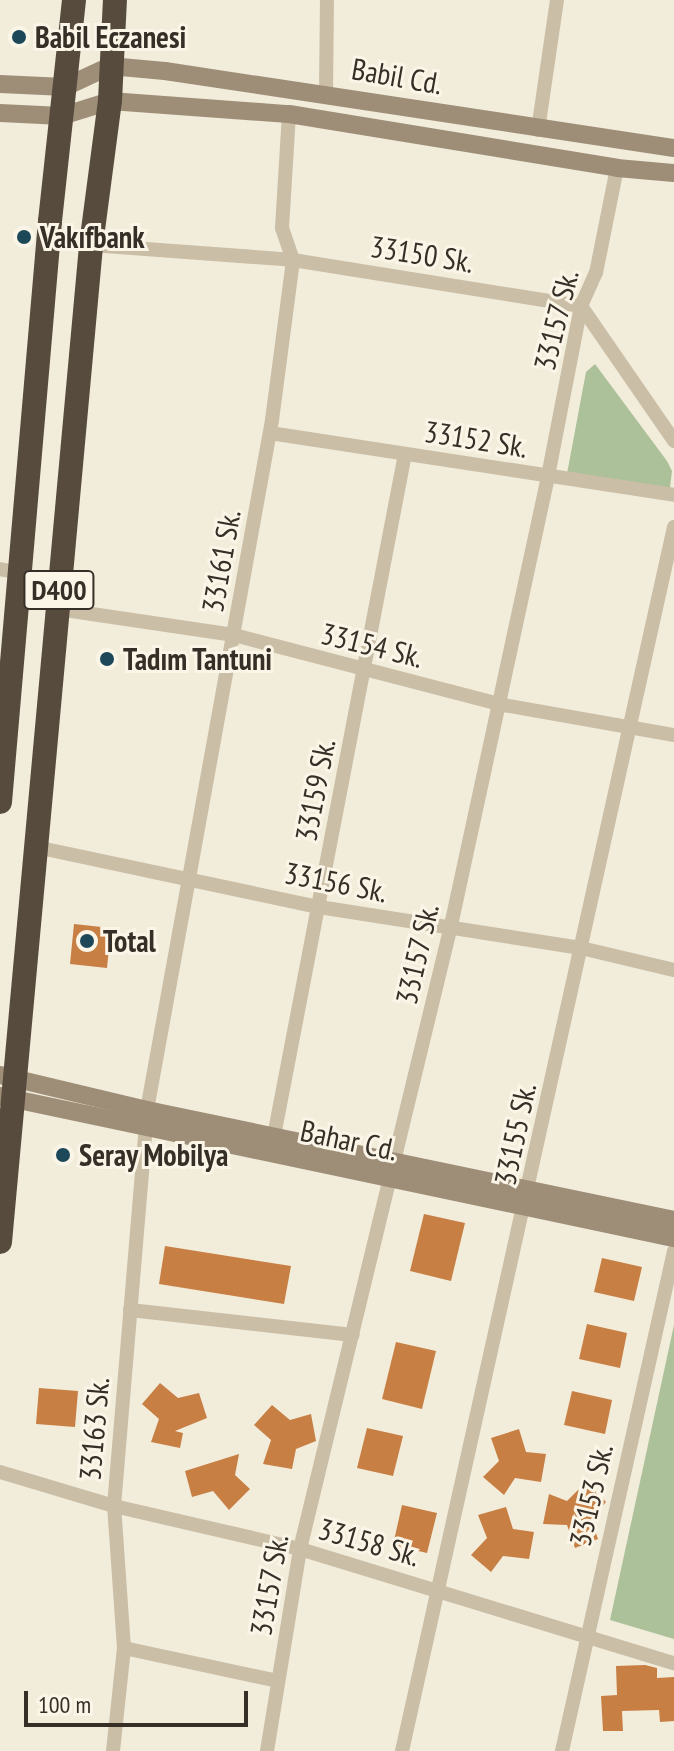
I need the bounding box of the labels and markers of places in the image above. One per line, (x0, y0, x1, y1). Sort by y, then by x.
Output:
place label: Babil Eczanesi (35, 19, 186, 55)
marker: Babil Eczanesi (10, 28, 28, 46)
place label: Vakıfbank (40, 219, 145, 255)
marker: Vakıfbank (15, 228, 33, 246)
place label: Tadım Tantuni (123, 641, 273, 677)
marker: Tadım Tantuni (98, 650, 116, 668)
place label: Total (103, 923, 156, 959)
marker: Total (78, 932, 96, 950)
place label: Seray Mobilya (79, 1137, 229, 1173)
marker: Seray Mobilya (54, 1146, 72, 1164)

